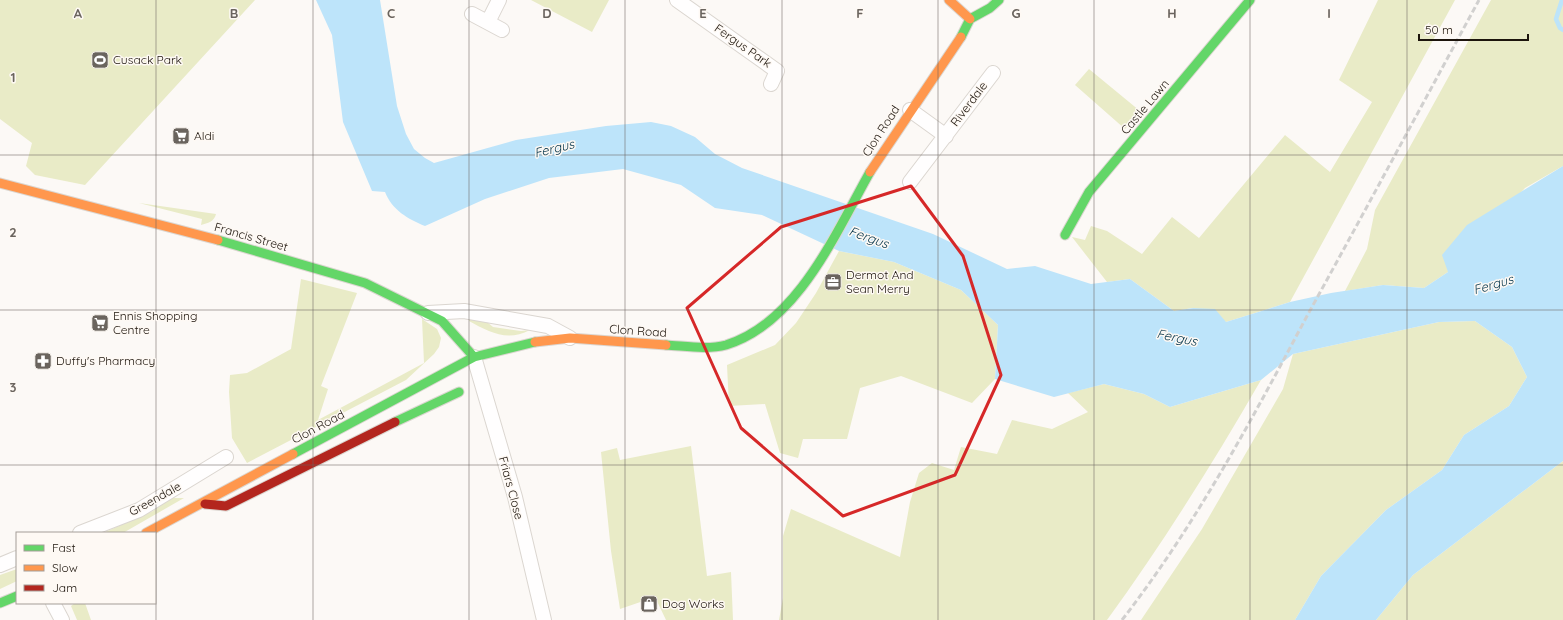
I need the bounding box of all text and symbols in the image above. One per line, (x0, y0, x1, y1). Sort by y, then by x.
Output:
text: A (74, 5, 83, 21)
text: B (230, 5, 238, 21)
text: C (387, 5, 395, 21)
text: D (542, 5, 552, 21)
text: E (699, 5, 707, 21)
text: F (856, 5, 864, 21)
text: G (1011, 5, 1021, 21)
text: H (1167, 5, 1177, 21)
text: I (1327, 5, 1331, 21)
scale bar (1419, 16, 1528, 42)
street label: Fergus Park (712, 20, 775, 71)
text: 50 m (1425, 22, 1453, 37)
sports icon: Cusack Park (90, 50, 110, 70)
place label: Cusack Park (113, 52, 182, 67)
text: 1 (10, 69, 16, 85)
street label: Castle Lawn (1117, 76, 1172, 137)
street label: Riverdale (947, 78, 990, 129)
street label: Clon Road (859, 102, 903, 159)
supermarket icon: Aldi (171, 126, 191, 146)
place label: Aldi (194, 128, 214, 143)
water label: Fergus (532, 135, 577, 161)
street label: Francis Street (213, 219, 290, 254)
water label: Fergus (847, 223, 892, 252)
text: 2 (9, 224, 17, 240)
place label: Dermot And Sean Merry (846, 267, 914, 296)
water label: Fergus (1471, 270, 1516, 297)
office icon: Dermot And Sean Merry (823, 272, 843, 292)
place label: Ennis Shopping Centre (113, 308, 198, 337)
supermarket icon: Ennis Shopping Centre (90, 313, 110, 333)
street label: Clon Road (609, 321, 667, 340)
water label: Fergus (1155, 325, 1200, 349)
pharmacy icon: Duffy's Pharmacy (33, 351, 53, 371)
place label: Duffy's Pharmacy (56, 353, 155, 368)
text: 3 (10, 379, 17, 395)
street label: Clon Road (289, 406, 347, 447)
street label: Friars Close (496, 455, 527, 521)
street label: Greendale (126, 478, 184, 519)
legend (16, 532, 156, 604)
text: Fast (52, 540, 76, 555)
text: Slow (52, 560, 78, 575)
text: Jam (52, 580, 77, 595)
shop icon: Dog Works (639, 594, 659, 614)
place label: Dog Works (662, 596, 724, 611)

